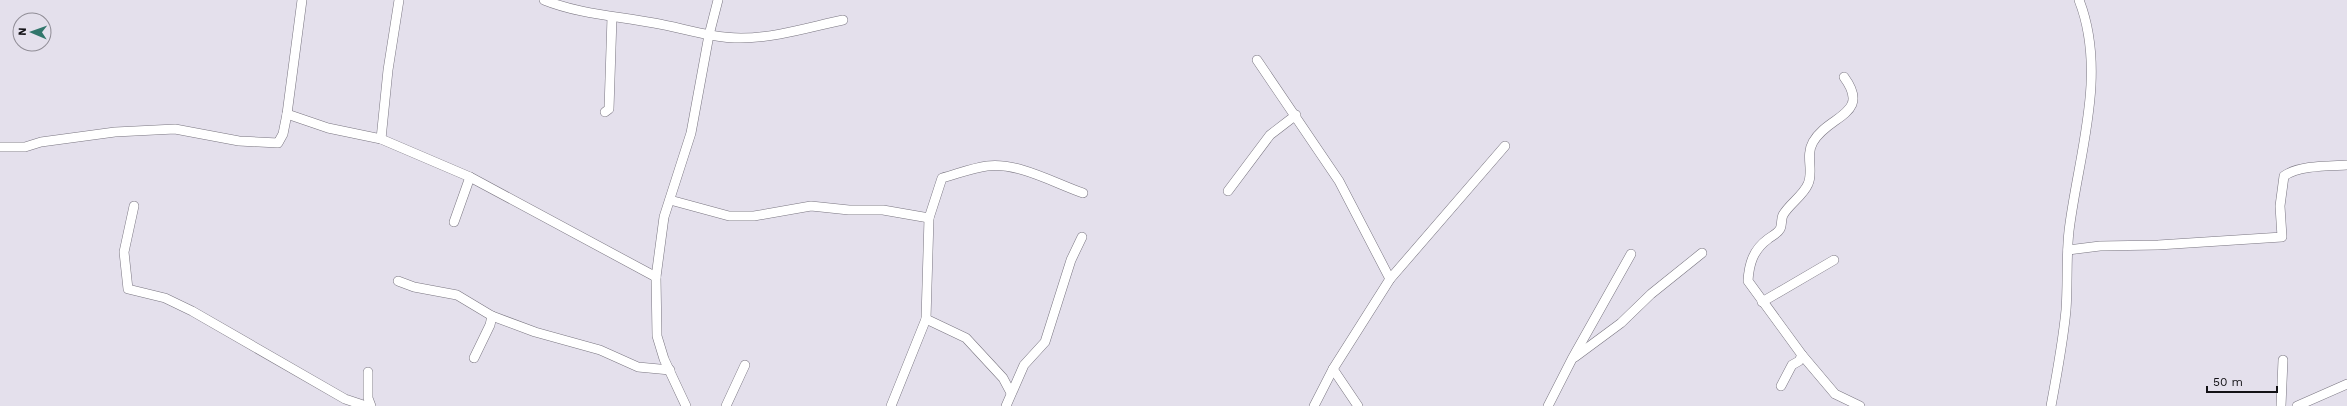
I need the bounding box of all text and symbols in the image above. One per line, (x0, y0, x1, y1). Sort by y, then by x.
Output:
north arrow (12, 12, 52, 52)
text: N (16, 27, 29, 36)
scale bar (2207, 368, 2277, 394)
text: 50 m (2213, 375, 2243, 389)

